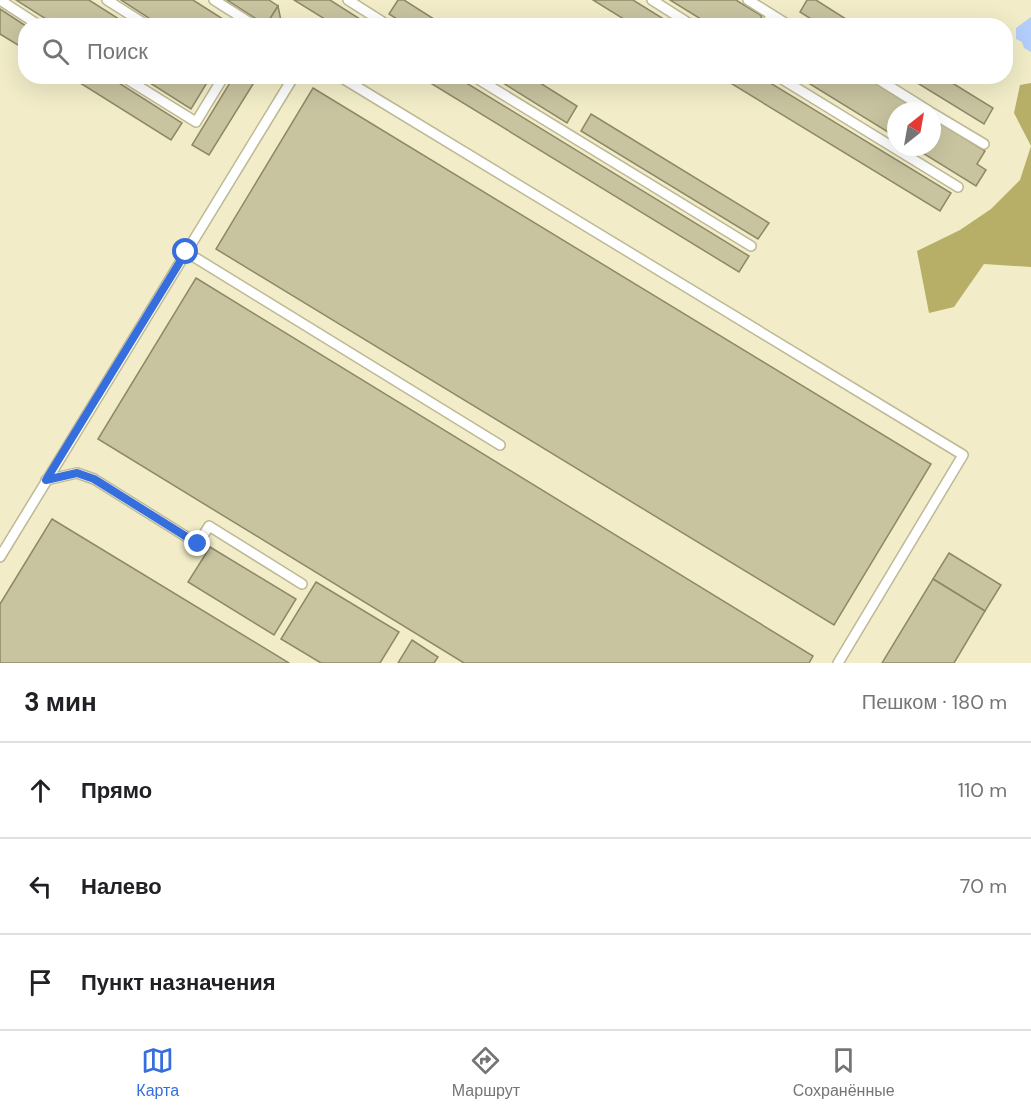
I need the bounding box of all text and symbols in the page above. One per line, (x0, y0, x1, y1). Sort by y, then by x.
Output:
search box (18, 18, 1013, 84)
icon: search (39, 35, 72, 68)
text: Поиск (87, 37, 148, 66)
north arrow (887, 102, 941, 156)
route start (172, 238, 198, 264)
route end (184, 530, 210, 556)
text: 3 мин (24, 685, 97, 719)
text: Пешком · 180 m (862, 689, 1007, 715)
icon: ahead (24, 774, 57, 807)
text: Прямо (81, 776, 152, 805)
text: 110 m (958, 777, 1007, 803)
icon: left (24, 870, 57, 903)
text: Налево (81, 872, 162, 901)
text: 70 m (960, 873, 1007, 899)
icon: arrive (24, 966, 57, 999)
text: Пункт назначения (81, 968, 276, 997)
tab: Карта (136, 1044, 179, 1101)
tab: Маршрут (452, 1044, 520, 1101)
tab: Сохранённые (793, 1044, 895, 1101)

